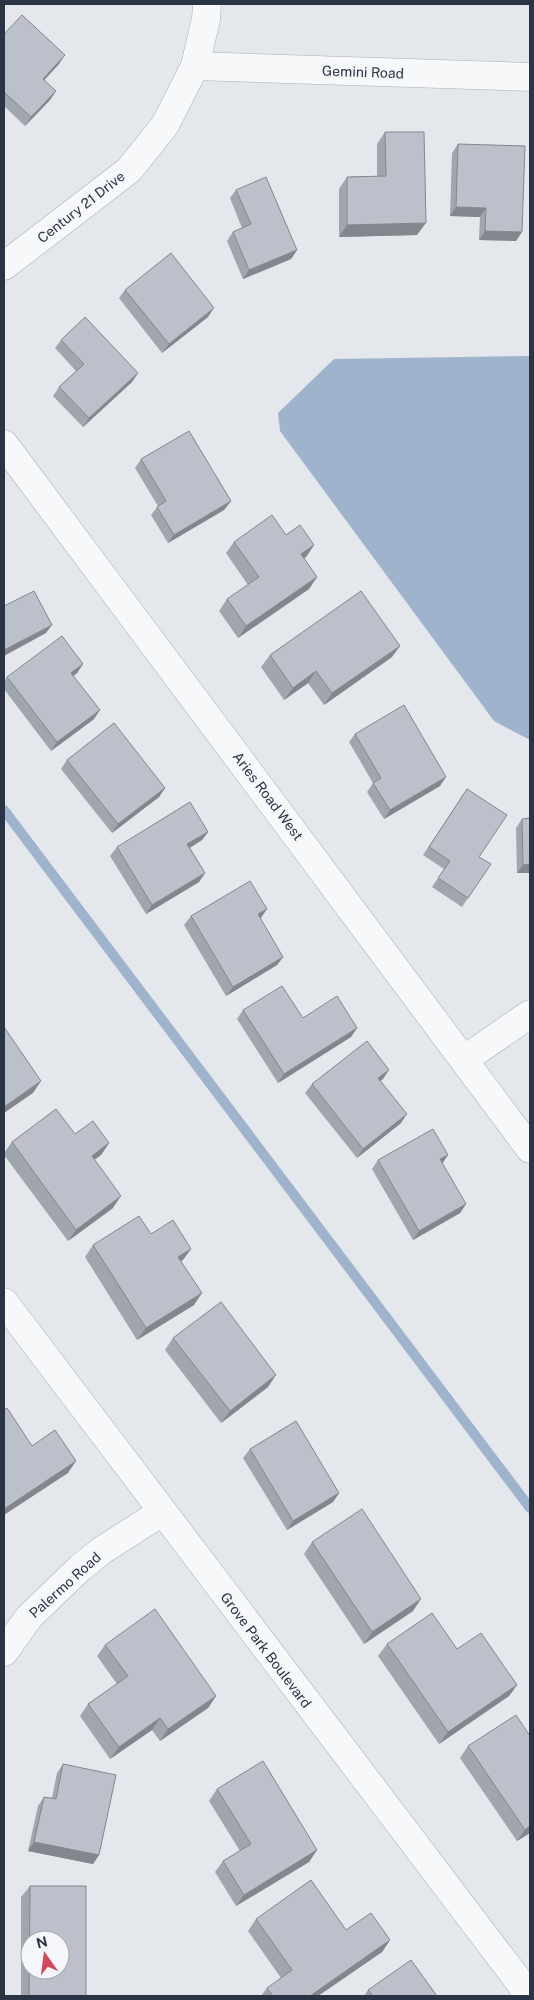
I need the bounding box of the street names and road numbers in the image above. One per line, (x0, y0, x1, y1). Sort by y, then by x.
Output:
street label: Gemini Road (322, 63, 404, 81)
street label: Century 21 Drive (34, 168, 128, 246)
street label: Aries Road West (230, 749, 306, 843)
street label: Palermo Road (26, 1549, 104, 1621)
street label: Grove Park Boulevard (217, 1589, 315, 1711)

